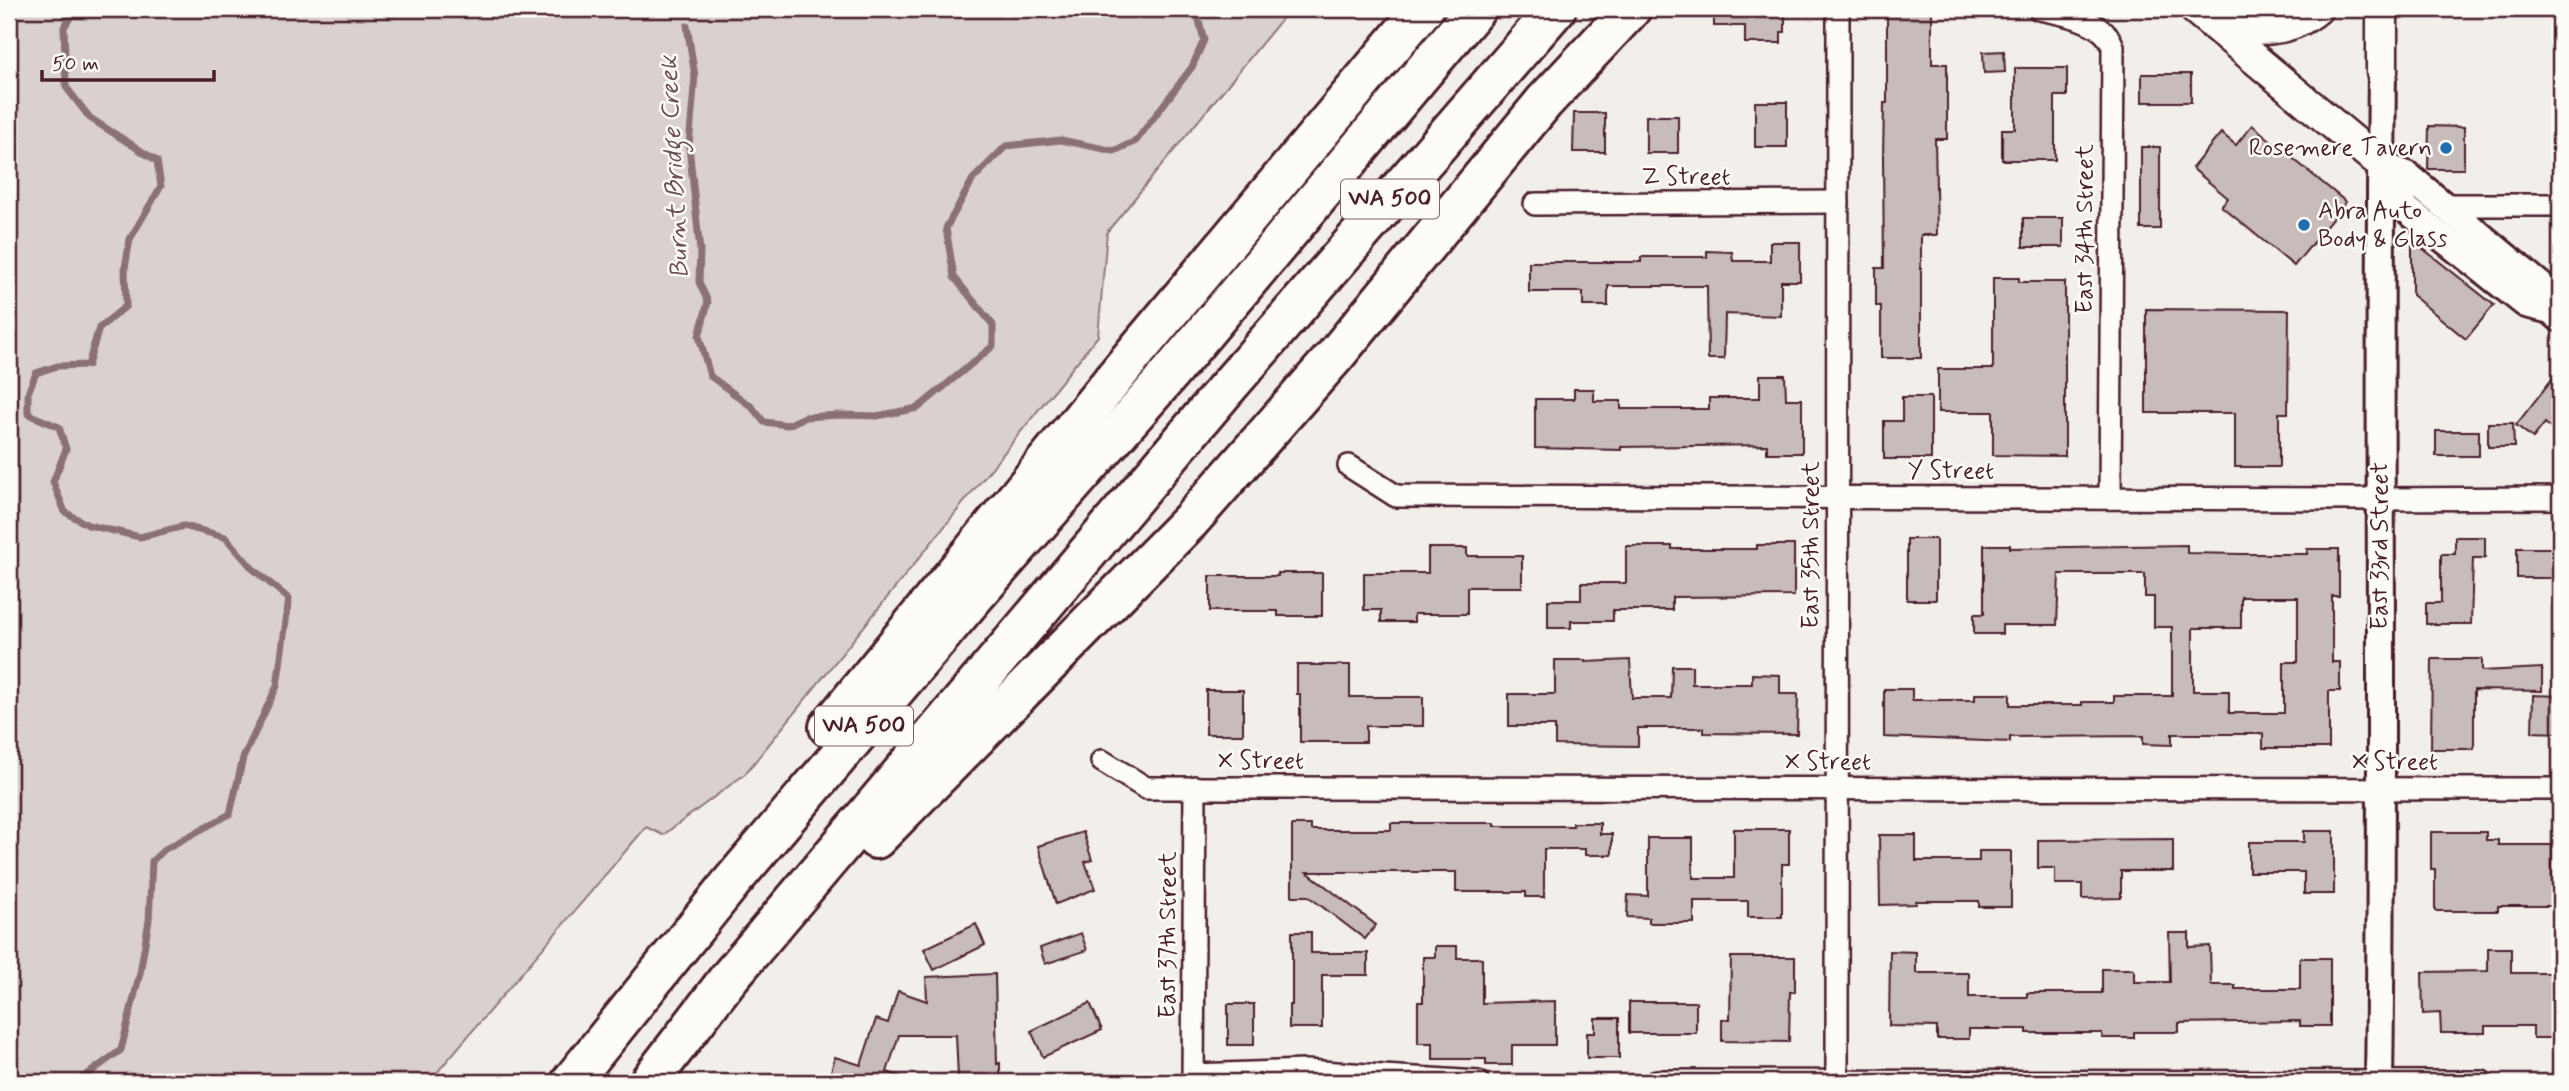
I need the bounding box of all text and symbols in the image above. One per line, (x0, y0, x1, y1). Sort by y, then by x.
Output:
scale bar (42, 38, 214, 82)
text: 50 m (52, 50, 99, 78)
water label: Burnt Bridge Creek (652, 53, 701, 279)
place label: Rosemere Tavern (2249, 133, 2432, 164)
marker: Rosemere Tavern (2438, 140, 2454, 156)
street label: East 34th Street (2070, 144, 2101, 314)
street label: Z Street (1641, 162, 1731, 193)
road number: WA 500 (1341, 180, 1439, 218)
place label: Abra Auto Body & Glass (2318, 196, 2448, 255)
marker: Abra Auto Body & Glass (2296, 217, 2312, 233)
street label: Y Street (1908, 456, 1994, 487)
street label: East 35th Street (1796, 461, 1827, 629)
street label: East 33rd Street (2365, 462, 2396, 630)
road number: WA 500 (815, 706, 913, 746)
street label: X Street (1218, 746, 1304, 777)
street label: X Street (1785, 747, 1871, 778)
street label: X Street (2352, 747, 2438, 778)
street label: East 37th Street (1153, 851, 1184, 1019)

